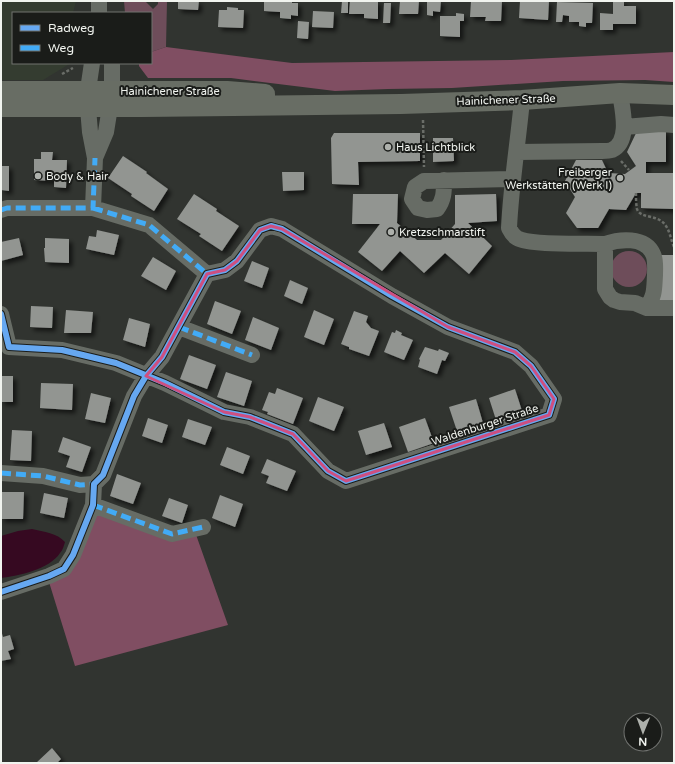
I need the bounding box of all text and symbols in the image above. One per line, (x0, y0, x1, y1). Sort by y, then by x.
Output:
legend (12, 12, 152, 64)
text: Radweg (48, 21, 95, 35)
text: Weg (48, 41, 74, 55)
street label: Hainichener Straße (120, 85, 220, 98)
street label: Hainichener Straße (456, 92, 556, 108)
place label: Haus Lichtblick (396, 141, 475, 154)
marker: Haus Lichtblick (383, 142, 393, 152)
place label: Freiberger Werkstätten (Werk I) (505, 166, 613, 192)
place label: Body & Hair (46, 170, 109, 183)
marker: Body & Hair (33, 171, 43, 181)
marker: Freiberger Werkstätten (Werk I) (615, 173, 625, 183)
place label: Kretzschmarstift (399, 226, 485, 239)
marker: Kretzschmarstift (386, 227, 396, 237)
street label: Waldenburger Straße (430, 402, 540, 448)
north arrow (623, 712, 663, 752)
text: N (638, 735, 647, 748)

